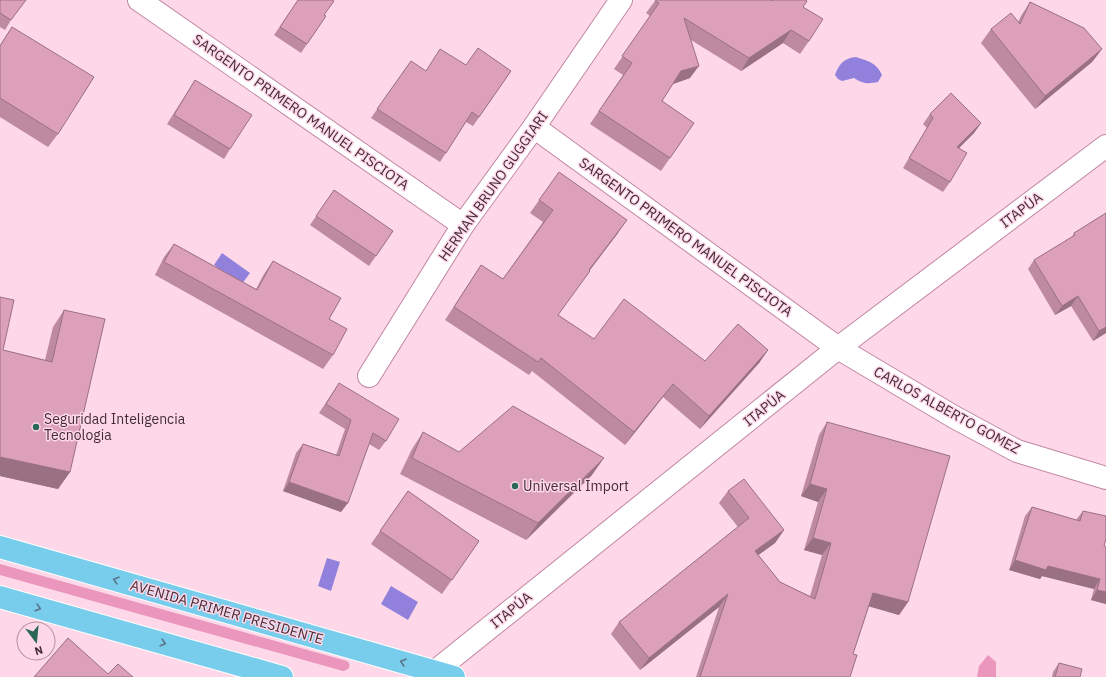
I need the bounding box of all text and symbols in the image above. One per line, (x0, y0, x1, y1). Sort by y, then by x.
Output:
street label: SARGENTO PRIMERO MANUEL PISCIOTA (189, 30, 413, 194)
street label: HERMAN BRUNO GUGGIARI (434, 108, 552, 264)
street label: SARGENTO PRIMERO MANUEL PISCIOTA (576, 153, 796, 321)
street label: ITAPÚA (996, 187, 1046, 232)
street label: CARLOS ALBERTO GOMEZ (871, 362, 1023, 458)
street label: ITAPÚA (739, 385, 788, 430)
place label: Seguridad Inteligencia Tecnologia (44, 410, 186, 444)
marker: Seguridad Inteligencia Tecnologia (31, 422, 41, 432)
place label: Universal Import (523, 477, 629, 495)
marker: Universal Import (510, 481, 520, 491)
one-way arrow (113, 576, 120, 585)
street label: AVENIDA PRIMER PRESIDENTE (128, 576, 326, 648)
street label: ITAPÚA (486, 587, 535, 632)
one-way arrow (34, 603, 41, 612)
north arrow (16, 621, 56, 661)
one-way arrow (159, 638, 166, 647)
text: N (33, 643, 45, 658)
one-way arrow (399, 659, 406, 667)

